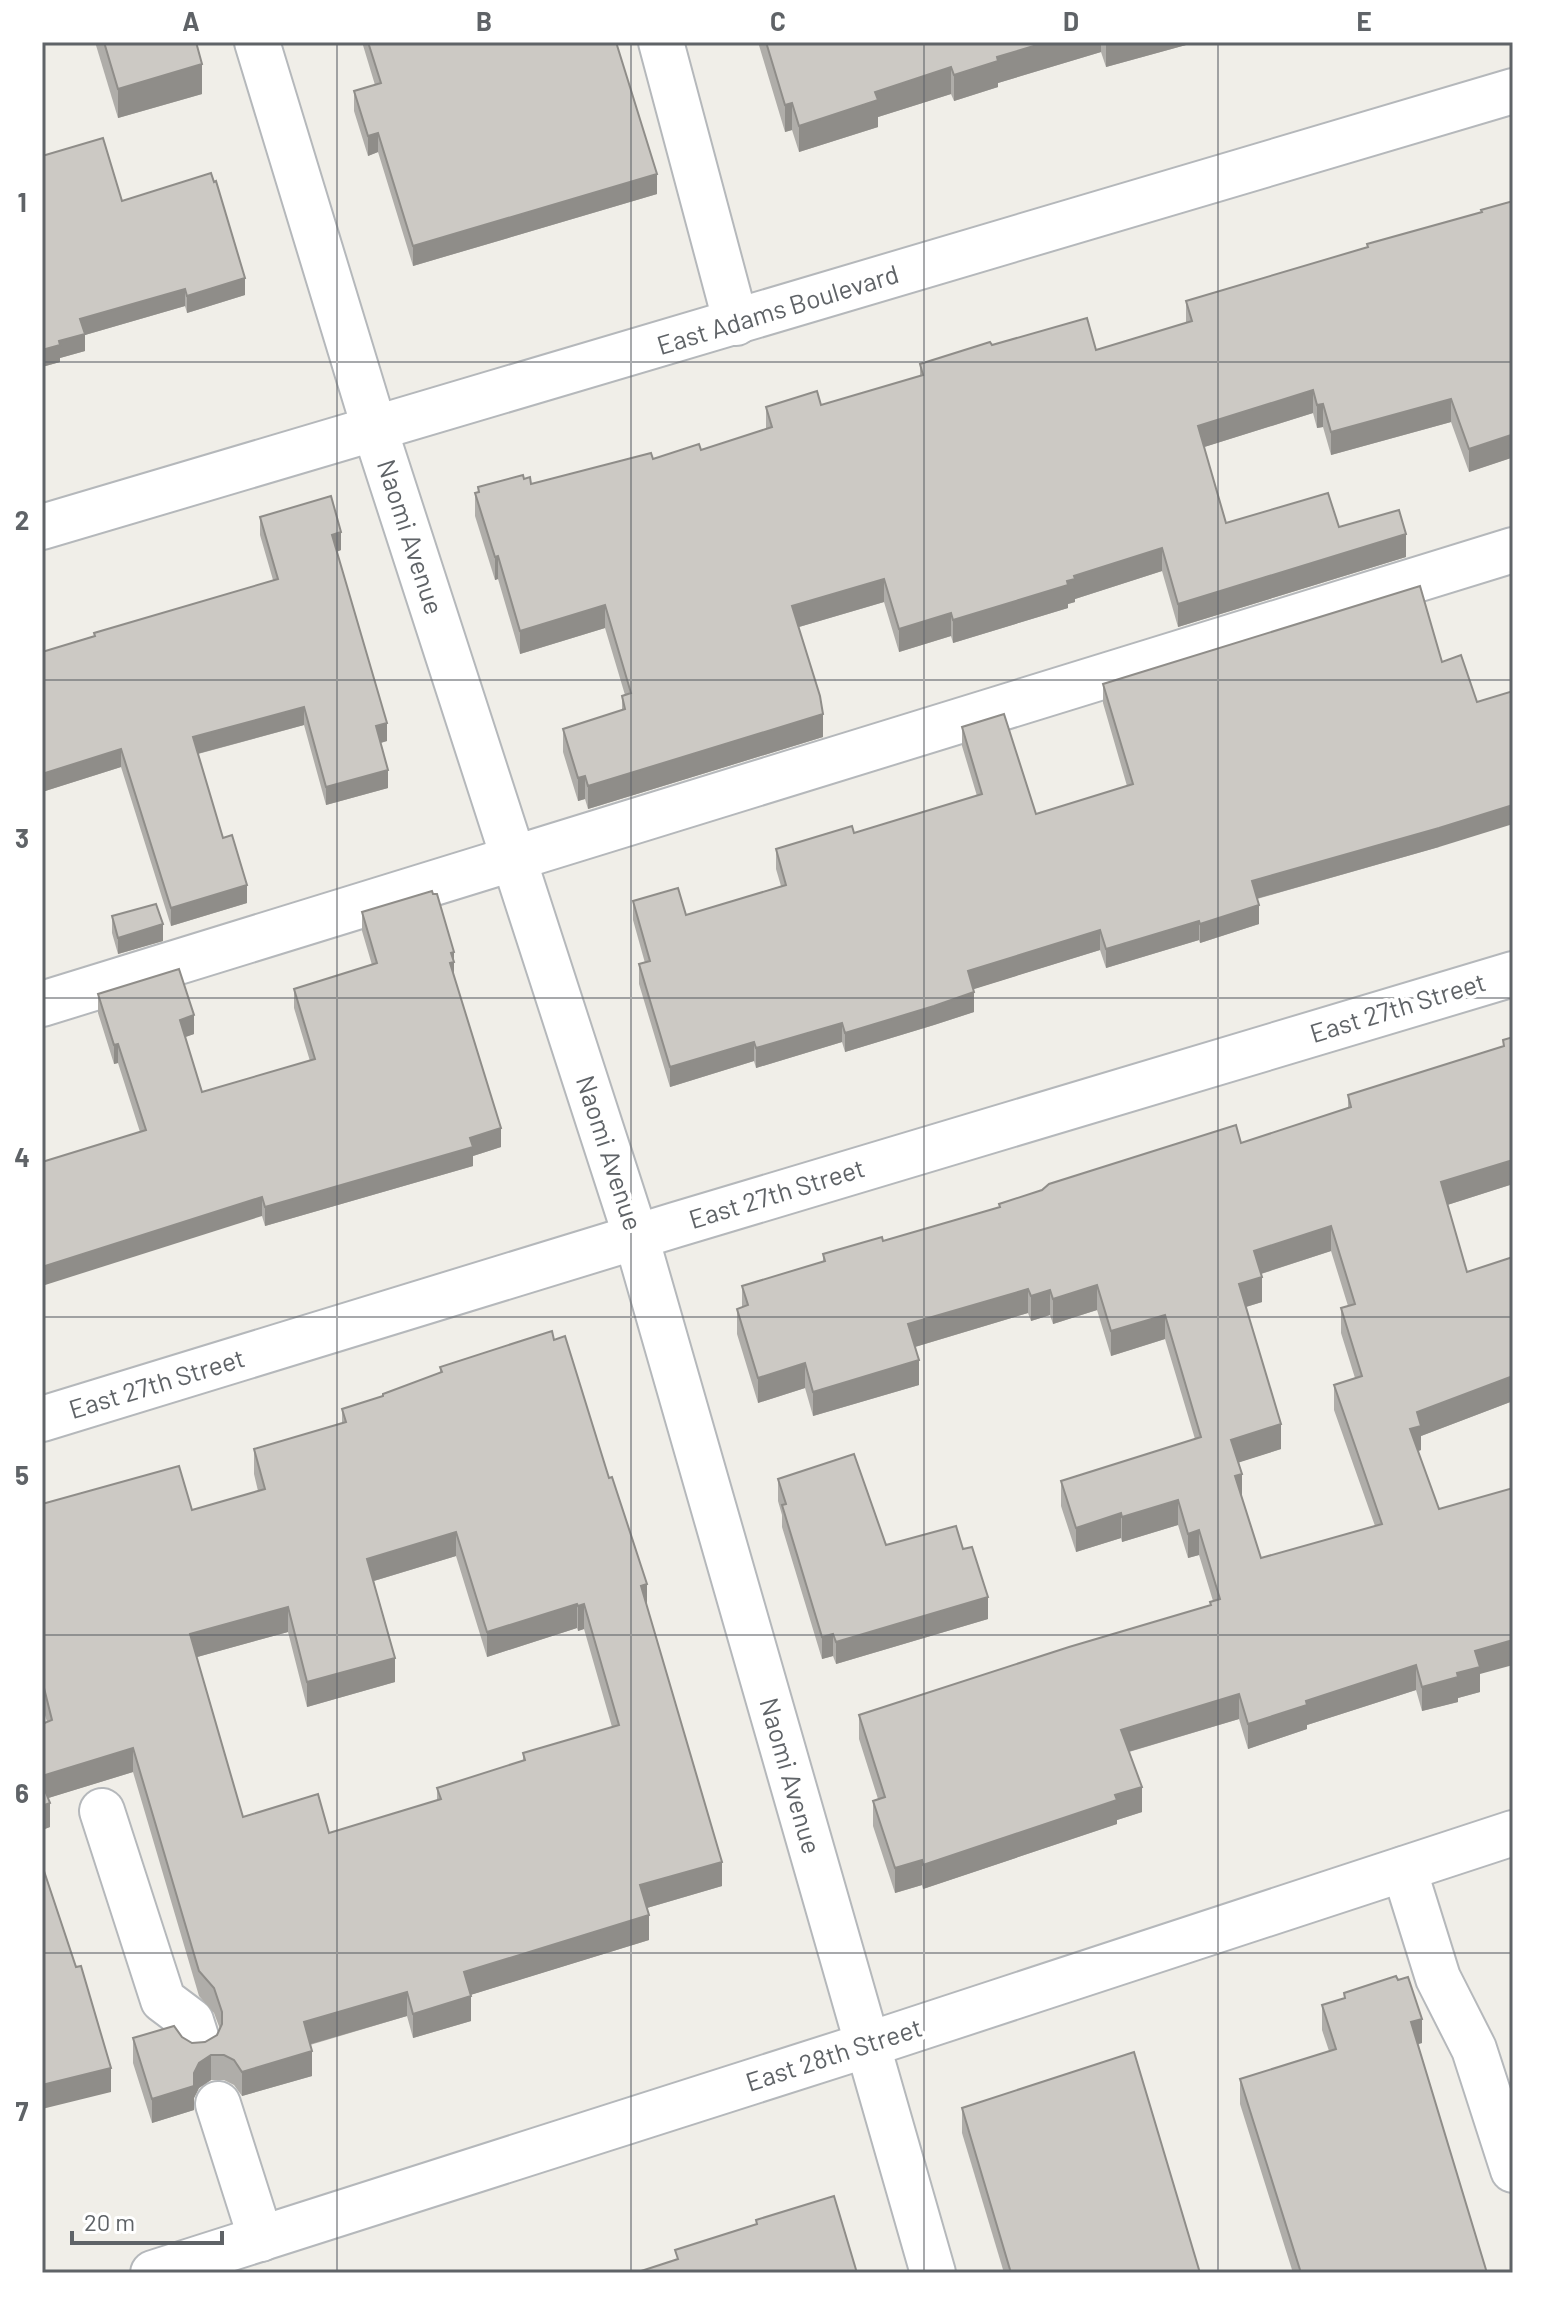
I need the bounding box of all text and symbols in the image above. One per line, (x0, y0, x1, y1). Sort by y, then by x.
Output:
text: A (182, 5, 200, 36)
text: B (476, 5, 492, 36)
text: C (770, 5, 786, 36)
text: D (1063, 5, 1079, 36)
text: E (1356, 5, 1372, 36)
text: 1 (17, 186, 27, 217)
street label: East Adams Boulevard (653, 257, 902, 360)
street label: Naomi Avenue (372, 455, 451, 618)
text: 2 (15, 504, 29, 535)
text: 3 (15, 822, 29, 853)
street label: East 27th Street (1306, 965, 1489, 1048)
street label: Naomi Avenue (571, 1071, 650, 1234)
text: 4 (14, 1141, 30, 1172)
street label: East 27th Street (685, 1151, 868, 1234)
street label: East 27th Street (65, 1341, 248, 1424)
text: 5 (15, 1459, 29, 1490)
street label: Naomi Avenue (754, 1694, 829, 1857)
text: 6 (15, 1777, 29, 1808)
street label: East 28th Street (742, 2011, 925, 2097)
text: 7 (16, 2095, 29, 2126)
scale bar (72, 2195, 222, 2245)
text: 20 m (84, 2207, 135, 2236)

